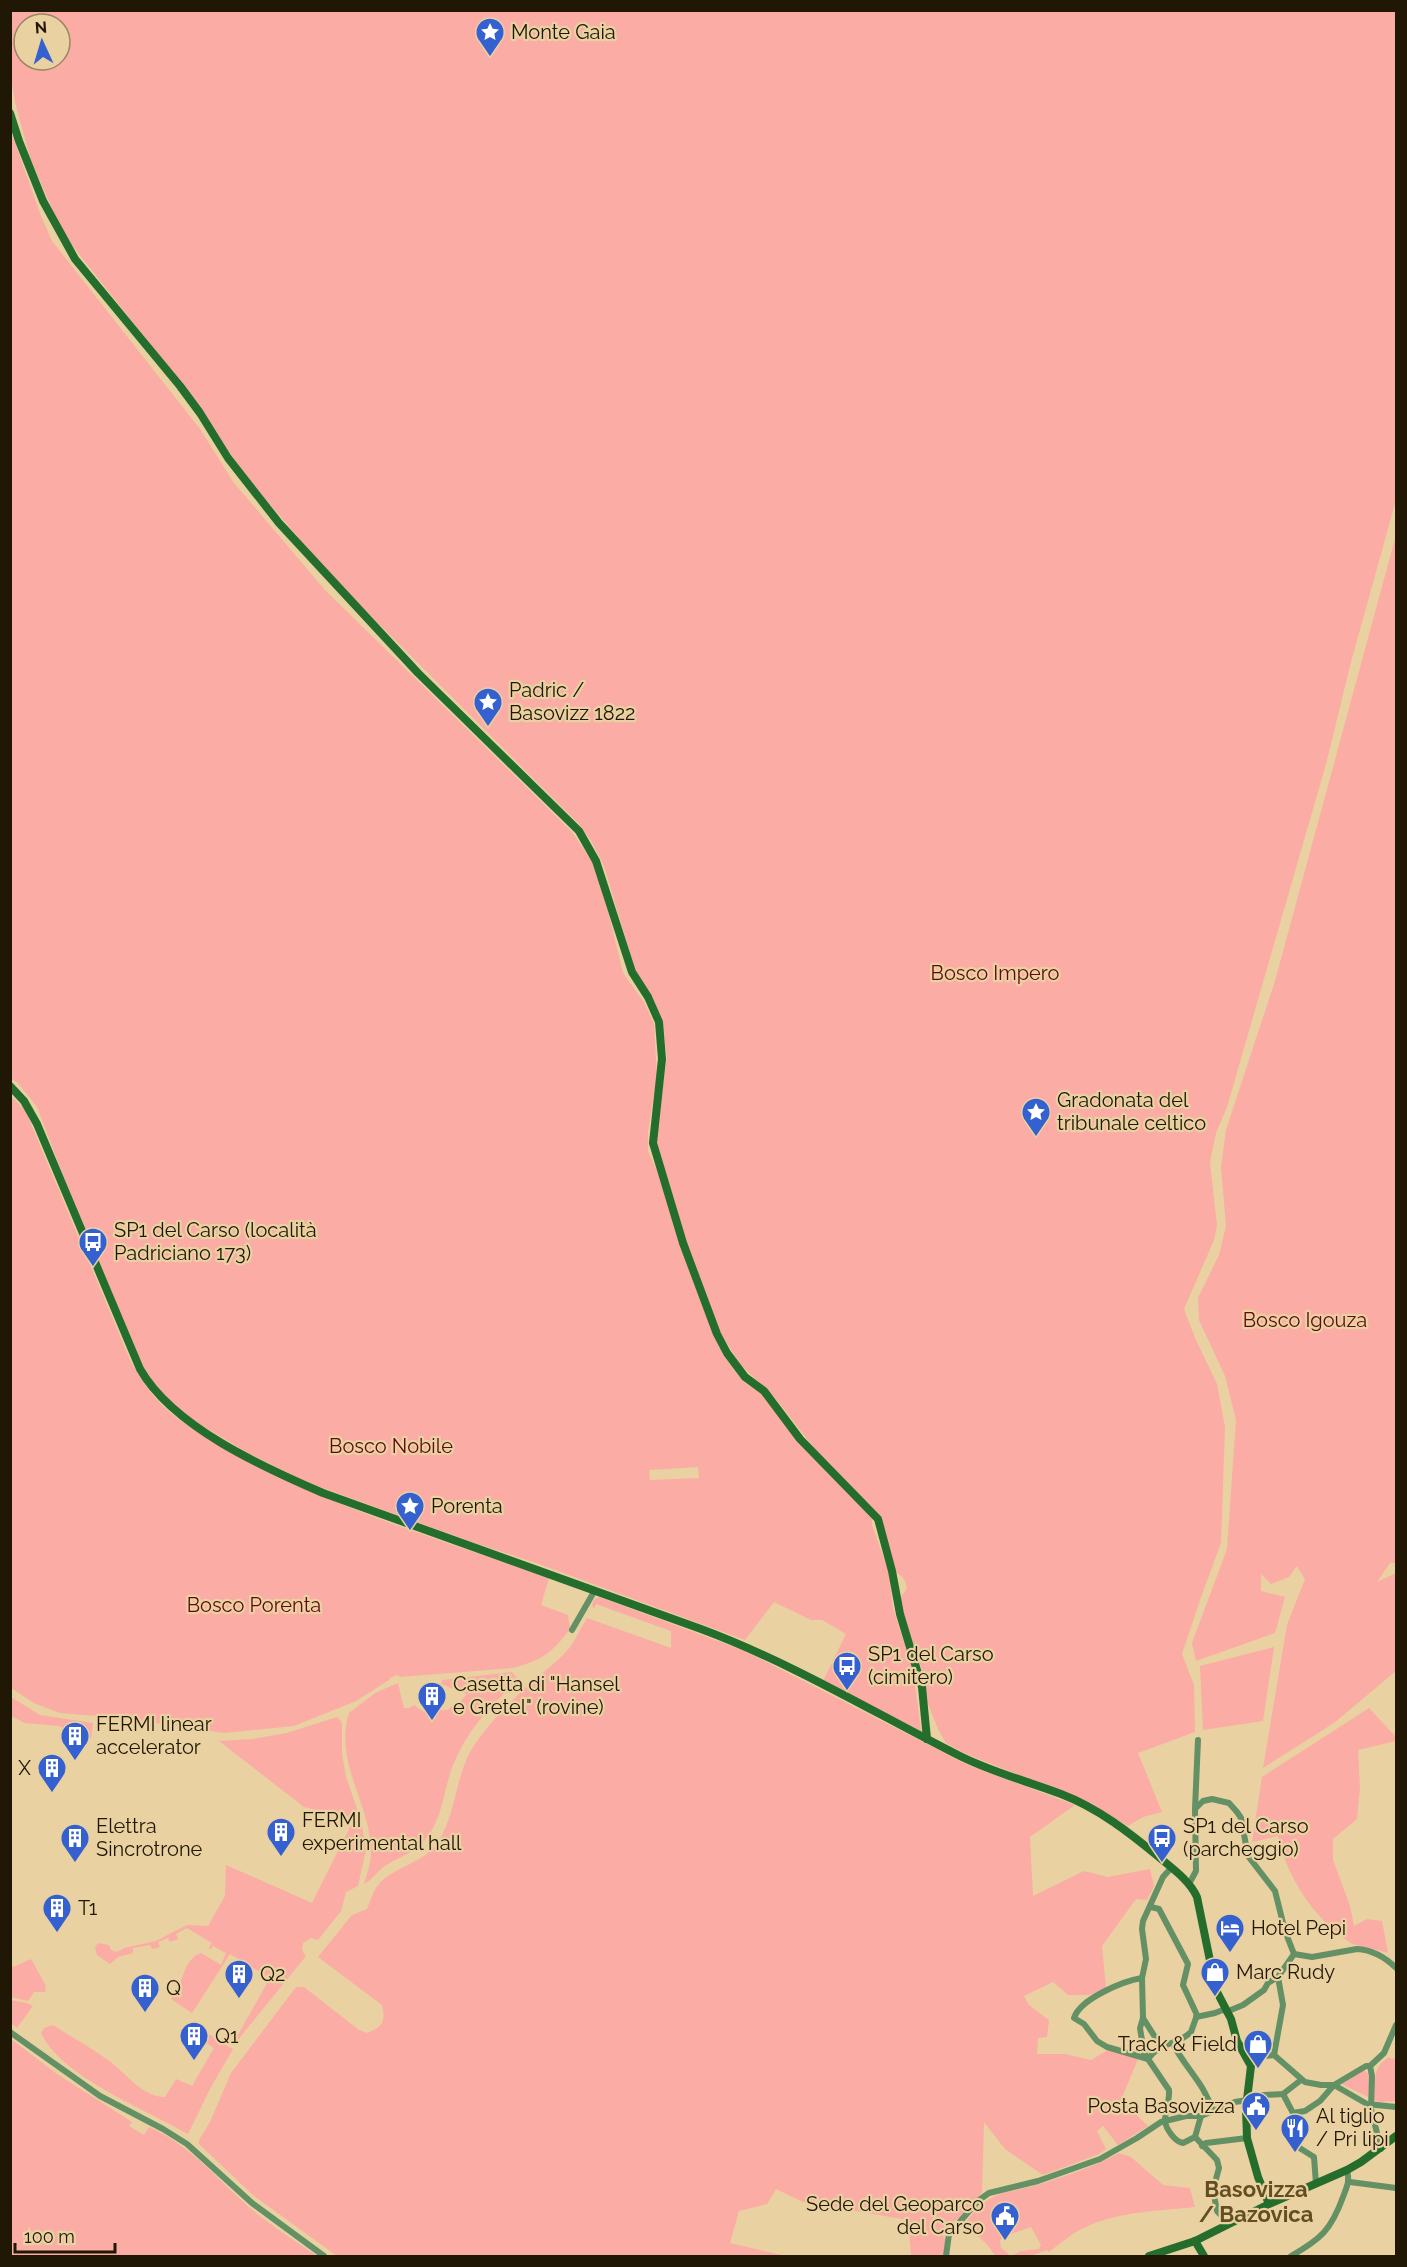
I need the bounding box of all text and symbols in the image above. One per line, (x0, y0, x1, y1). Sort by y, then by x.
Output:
north arrow (12, 12, 72, 72)
place icon: Monte Gaia (474, 16, 506, 58)
text: N (34, 18, 48, 37)
place label: Monte Gaia (511, 20, 616, 44)
place label: Padric / Basovizz 1822 (509, 678, 635, 725)
place icon: Padric / Basovizz 1822 (472, 686, 504, 728)
park label: Bosco Impero (931, 961, 1059, 985)
place label: Gradonata del tribunale celtico (1057, 1088, 1206, 1135)
place icon: Gradonata del tribunale celtico (1020, 1096, 1052, 1138)
place label: SP1 del Carso (località Padriciano 173) (114, 1218, 317, 1265)
bus stop icon: SP1 del Carso (località Padriciano 173) (77, 1226, 109, 1268)
park label: Bosco Igouza (1243, 1308, 1367, 1332)
park label: Bosco Nobile (329, 1434, 453, 1458)
place icon: Porenta (394, 1490, 426, 1532)
place label: Porenta (431, 1494, 503, 1518)
park label: Bosco Porenta (187, 1593, 321, 1617)
place label: SP1 del Carso (cimitero) (868, 1642, 994, 1689)
bus stop icon: SP1 del Carso (cimitero) (831, 1650, 863, 1692)
place label: Casetta di "Hansel e Gretel" (rovine) (453, 1672, 620, 1719)
building icon: Casetta di "Hansel e Gretel" (rovine) (416, 1680, 448, 1722)
place label: FERMI linear accelerator (96, 1712, 212, 1759)
building icon: FERMI linear accelerator (59, 1720, 91, 1762)
building icon: X (36, 1752, 68, 1794)
place label: X (18, 1756, 31, 1780)
place label: FERMI experimental hall (302, 1808, 462, 1855)
place label: Elettra Sincrotrone (96, 1814, 203, 1861)
place label: SP1 del Carso (parcheggio) (1183, 1814, 1309, 1861)
building icon: FERMI experimental hall (265, 1816, 297, 1858)
building icon: Elettra Sincrotrone (59, 1822, 91, 1864)
bus stop icon: SP1 del Carso (parcheggio) (1146, 1822, 1178, 1864)
building icon: T1 (41, 1892, 73, 1934)
place label: T1 (78, 1896, 98, 1920)
hotel icon: Hotel Pepi (1214, 1912, 1246, 1954)
place label: Hotel Pepi (1251, 1916, 1346, 1940)
shop icon: Marc Rudy (1199, 1956, 1231, 1998)
building icon: Q2 (223, 1958, 255, 2000)
place label: Marc Rudy (1236, 1960, 1335, 1984)
place label: Q2 (260, 1962, 285, 1986)
building icon: Q (129, 1972, 161, 2014)
place label: Q (166, 1976, 181, 2000)
building icon: Q1 (178, 2020, 210, 2062)
place label: Q1 (215, 2024, 239, 2048)
shop icon: Track & Field (1242, 2028, 1274, 2070)
place label: Track & Field (1118, 2032, 1237, 2056)
public building icon: Posta Basovizza (1240, 2090, 1272, 2132)
place label: Posta Basovizza (1087, 2094, 1235, 2118)
place label: Al tiglio / Pri lipi (1316, 2104, 1389, 2151)
restaurant icon: Al tiglio / Pri lipi (1279, 2112, 1311, 2154)
district label: Basovizza / Bazovica (1199, 2176, 1313, 2227)
place label: Sede del Geoparco del Carso (806, 2192, 984, 2239)
public building icon: Sede del Geoparco del Carso (989, 2200, 1021, 2242)
scale bar (15, 2216, 116, 2254)
text: 100 m (24, 2226, 75, 2247)

